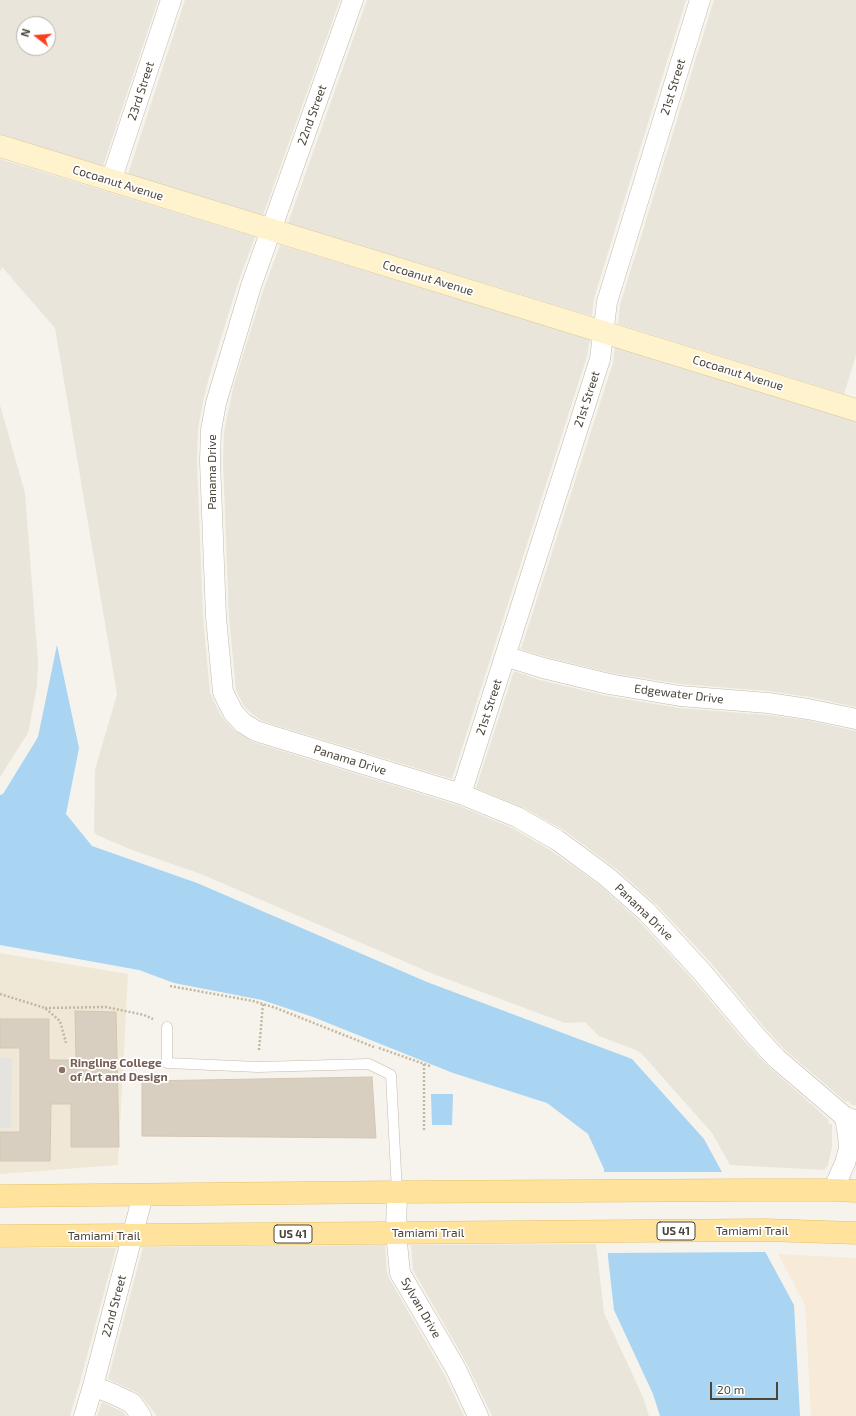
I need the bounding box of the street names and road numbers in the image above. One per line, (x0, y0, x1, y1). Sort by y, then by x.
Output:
street label: 21st Street (658, 57, 688, 117)
street label: 23rd Street (125, 60, 157, 122)
street label: 22nd Street (294, 83, 330, 147)
street label: Cocoanut Avenue (71, 162, 165, 204)
street label: Cocoanut Avenue (381, 257, 475, 299)
street label: Cocoanut Avenue (691, 352, 785, 394)
street label: 21st Street (571, 369, 603, 429)
street label: Panama Drive (205, 434, 219, 510)
street label: 21st Street (473, 677, 505, 737)
street label: Edgewater Drive (633, 681, 725, 707)
street label: Panama Drive (312, 742, 388, 778)
street label: Panama Drive (612, 881, 676, 943)
road number: US 41 (657, 1222, 695, 1240)
street label: Tamiami Trail (716, 1224, 788, 1238)
road number: US 41 (274, 1225, 312, 1243)
street label: Tamiami Trail (392, 1226, 464, 1240)
street label: Tamiami Trail (68, 1229, 140, 1243)
street label: 22nd Street (99, 1274, 129, 1338)
street label: Sylvan Drive (398, 1275, 444, 1341)

